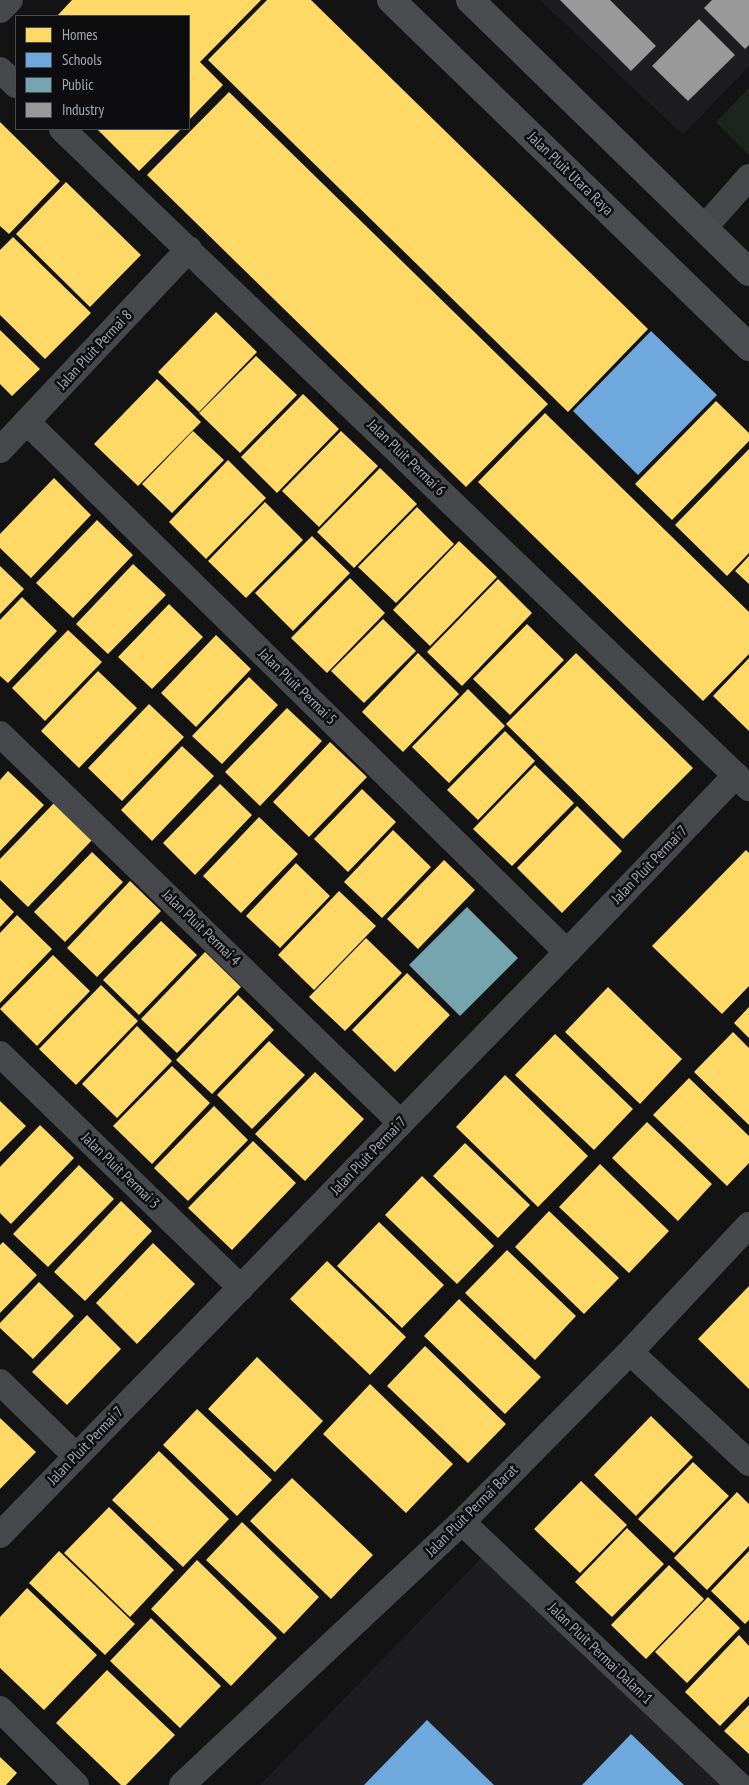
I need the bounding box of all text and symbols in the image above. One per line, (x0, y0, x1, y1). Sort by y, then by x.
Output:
legend (15, 15, 190, 130)
text: Homes (62, 25, 98, 44)
text: Schools (62, 50, 102, 69)
text: Public (62, 75, 93, 94)
text: Industry (62, 100, 104, 119)
street label: Jalan Pluit Utara Raya (523, 129, 617, 219)
street label: Jalan Pluit Permai 8 (54, 307, 136, 393)
street label: Jalan Pluit Permai 6 (363, 416, 449, 500)
street label: Jalan Pluit Permai 5 (254, 645, 340, 729)
street label: Jalan Pluit Permai 7 (608, 822, 692, 908)
street label: Jalan Pluit Permai 4 (158, 886, 244, 970)
street label: Jalan Pluit Permai 7 (327, 1113, 411, 1199)
street label: Jalan Pluit Permai 3 (77, 1129, 163, 1213)
street label: Jalan Pluit Permai 7 (44, 1403, 128, 1489)
street label: Jalan Pluit Permai Barat (422, 1461, 522, 1561)
street label: Jalan Pluit Permai Dalam 1 (544, 1600, 656, 1708)

